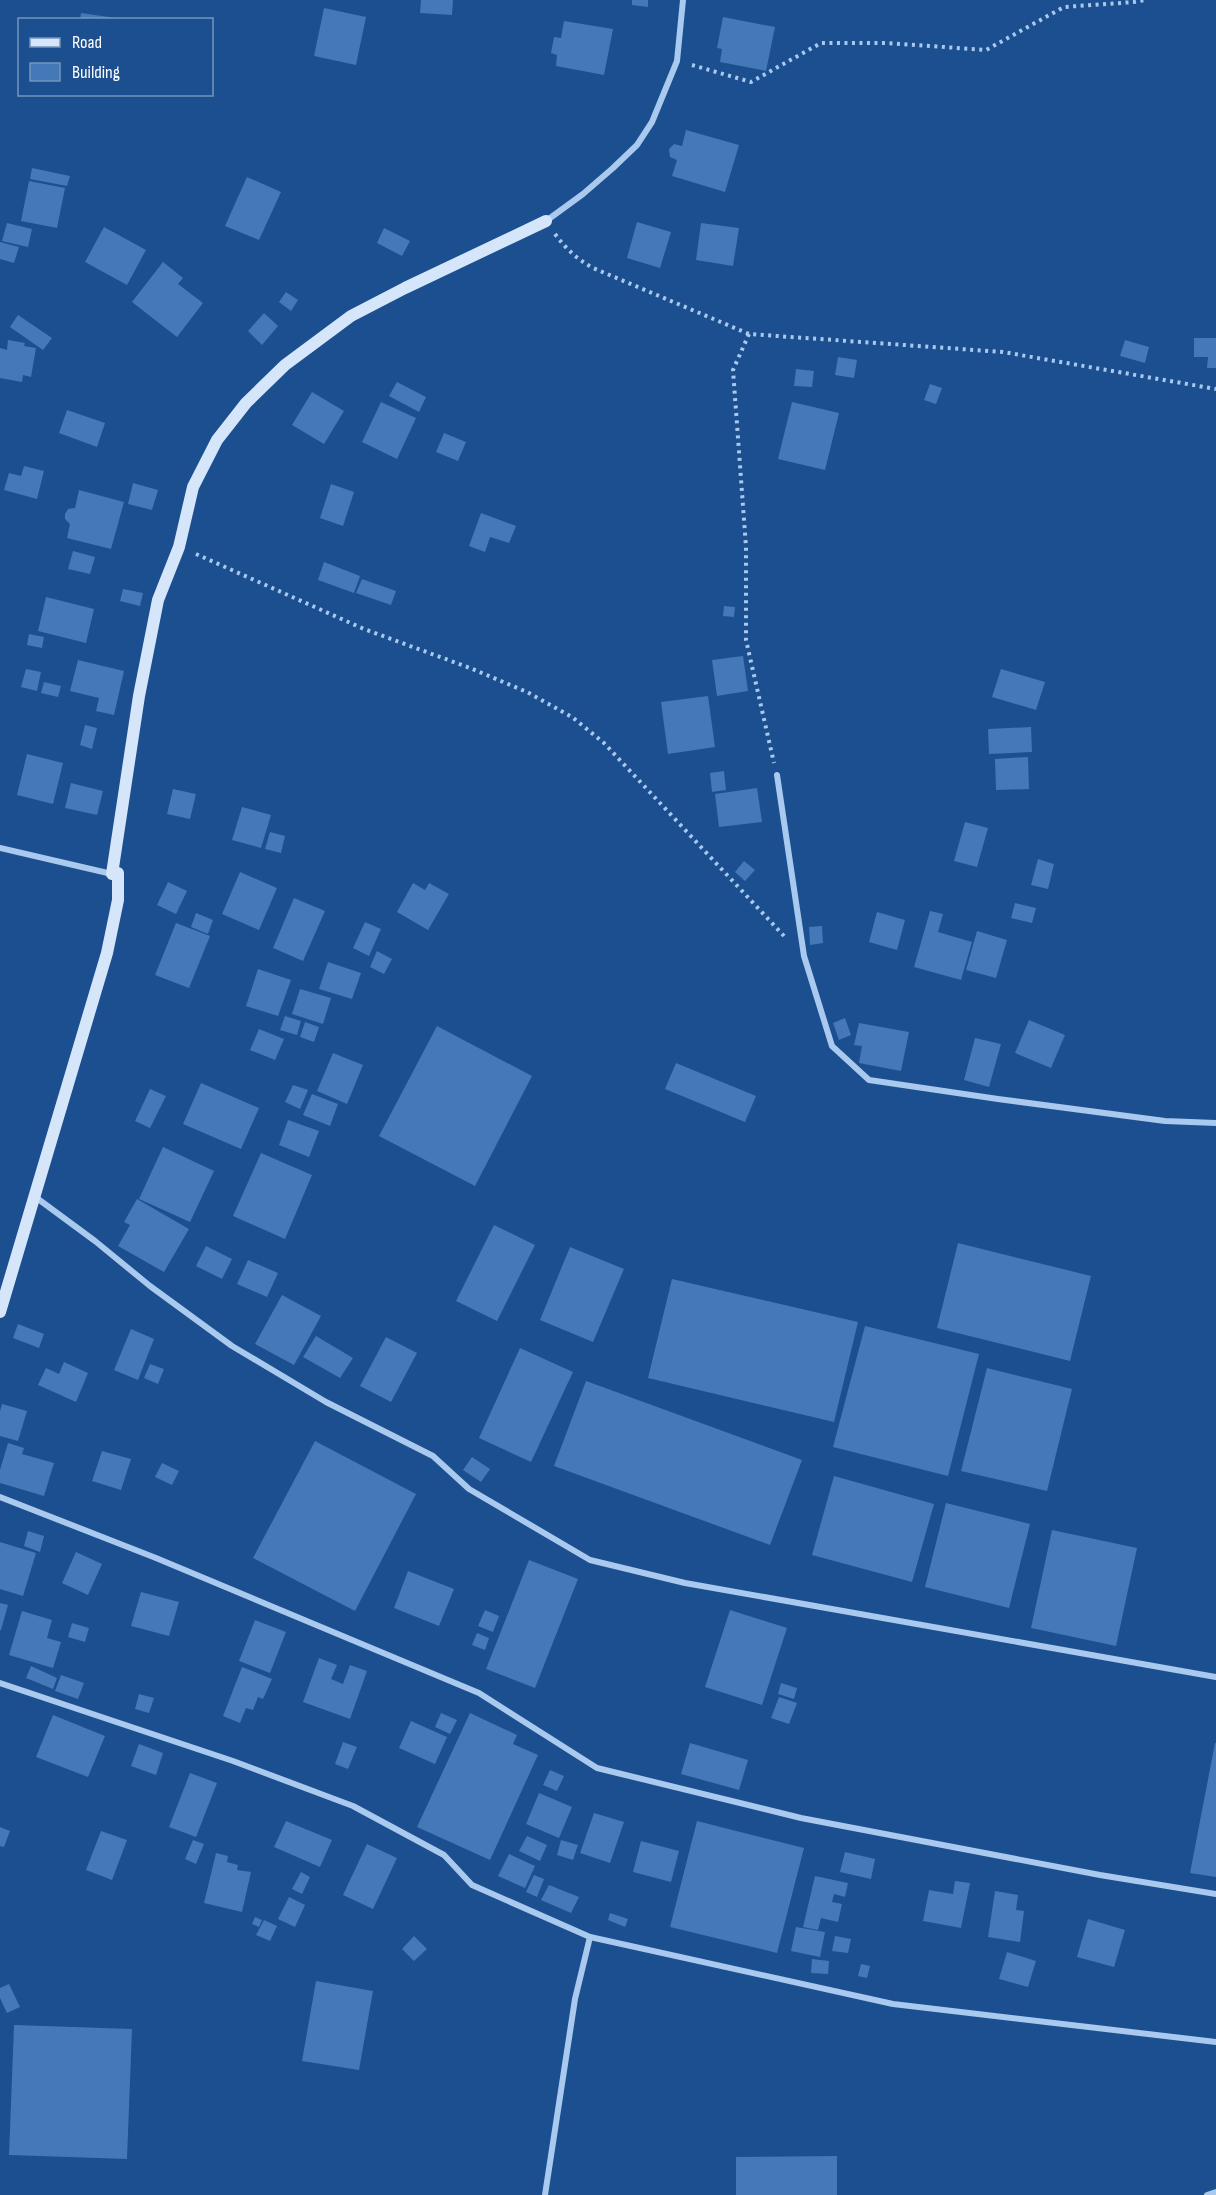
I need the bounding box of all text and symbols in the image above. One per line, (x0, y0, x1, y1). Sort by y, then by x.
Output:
legend (18, 18, 213, 96)
text: Road (72, 32, 102, 53)
text: Building (72, 62, 120, 83)

